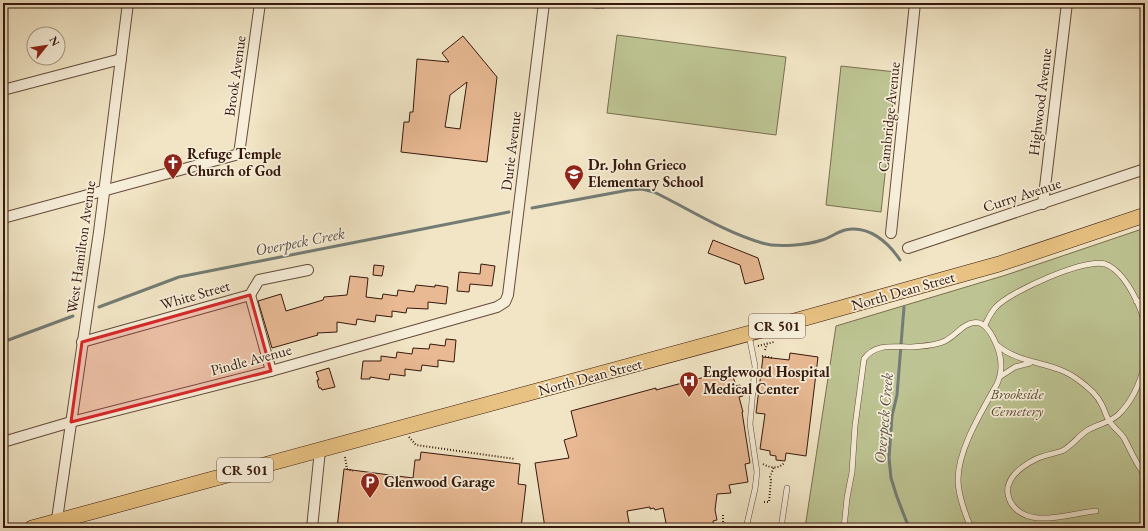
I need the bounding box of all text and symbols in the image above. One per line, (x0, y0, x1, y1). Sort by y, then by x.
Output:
north arrow (26, 26, 66, 66)
text: N (46, 34, 63, 48)
street label: Brook Avenue (219, 34, 250, 118)
street label: Highwood Avenue (1023, 47, 1056, 157)
street label: Cambridge Avenue (873, 61, 904, 173)
street label: Durie Avenue (496, 110, 525, 192)
place label: Refuge Temple Church of God (187, 144, 282, 180)
church icon: Refuge Temple Church of God (162, 152, 184, 180)
place label: Dr. John Grieco Elementary School (588, 155, 705, 191)
school or university icon: Dr. John Grieco Elementary School (563, 163, 585, 191)
street label: Curry Avenue (980, 173, 1064, 216)
street label: West Hamilton Avenue (62, 179, 99, 315)
water label: Overpeck Creek (254, 222, 347, 260)
street label: North Dean Street (849, 267, 957, 314)
street label: White Street (158, 275, 232, 314)
road number: CR 501 (749, 314, 805, 338)
street label: Pindle Avenue (208, 340, 294, 379)
street label: North Dean Street (536, 353, 644, 400)
place label: Englewood Hospital Medical Center (703, 362, 831, 398)
hospital icon: Englewood Hospital Medical Center (678, 370, 700, 398)
water label: Overpeck Creek (869, 371, 898, 464)
park label: Brookside Cemetery (989, 384, 1045, 420)
road number: CR 501 (217, 458, 273, 482)
parking icon: Glenwood Garage (359, 471, 381, 499)
place label: Glenwood Garage (384, 472, 495, 491)

